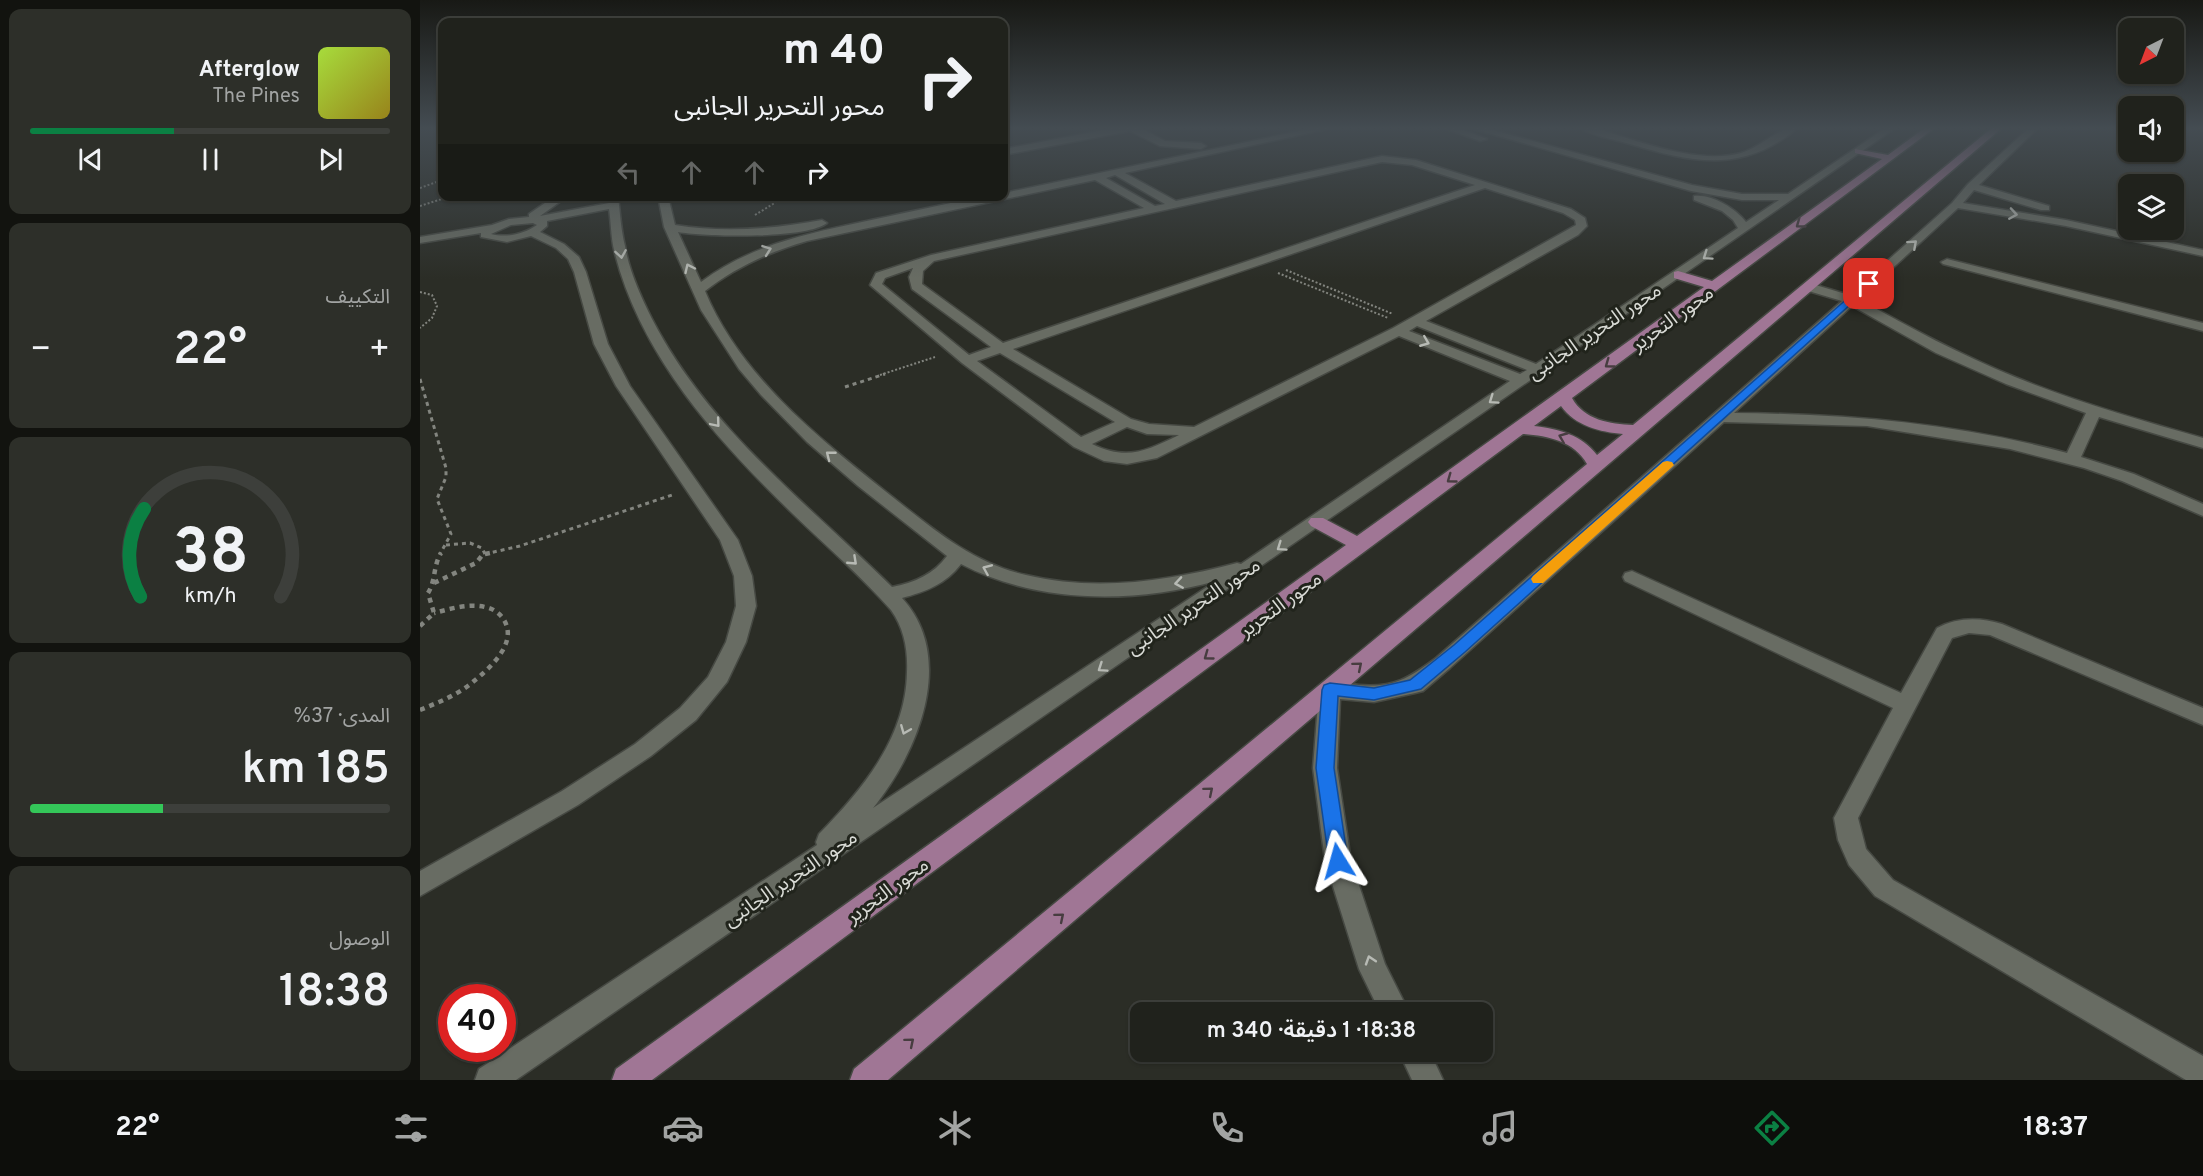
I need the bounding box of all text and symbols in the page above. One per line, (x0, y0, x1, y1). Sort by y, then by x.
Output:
north arrow (2118, 18, 2184, 84)
map controls (2118, 18, 2184, 240)
text: 40 m (783, 26, 885, 79)
icon: right (906, 42, 984, 120)
text: Afterglow (199, 57, 300, 84)
text: The Pines (212, 84, 300, 110)
text: محور التحرير الجانبى (674, 91, 885, 125)
button: sound (2118, 96, 2184, 162)
icon: previous (74, 143, 107, 176)
icon: pause (194, 143, 227, 176)
icon: next (314, 143, 347, 176)
icon: left (612, 156, 645, 189)
icon: ahead (675, 156, 708, 189)
icon: ahead (738, 156, 771, 189)
icon: right (801, 156, 834, 189)
button: layers (2118, 174, 2184, 240)
one-way arrow (2009, 207, 2018, 219)
one-way arrow (1795, 217, 1806, 228)
one-way arrow (1906, 240, 1917, 251)
one-way arrow (761, 245, 772, 257)
one-way arrow (1702, 249, 1713, 260)
one-way arrow (615, 250, 627, 259)
pin (1843, 258, 1894, 309)
one-way arrow (684, 264, 696, 275)
icon: arrive (1852, 267, 1885, 300)
street label: محور التحرير الجانبى (1523, 278, 1667, 387)
street label: محور التحرير (1626, 281, 1720, 359)
text: التكييف (326, 285, 390, 311)
text: 22° (173, 323, 247, 380)
text: − (30, 330, 51, 372)
text: + (369, 330, 390, 372)
one-way arrow (1419, 335, 1430, 347)
one-way arrow (1604, 357, 1615, 368)
one-way arrow (1488, 393, 1499, 404)
one-way arrow (709, 416, 720, 427)
one-way arrow (1559, 432, 1569, 445)
one-way arrow (826, 452, 837, 463)
one-way arrow (1446, 472, 1457, 483)
text: 38 (172, 516, 248, 595)
one-way arrow (1276, 540, 1287, 551)
street label: محور التحرير الجانبى (1122, 553, 1266, 662)
one-way arrow (846, 554, 856, 565)
one-way arrow (982, 565, 993, 577)
street label: محور التحرير (1234, 567, 1328, 645)
one-way arrow (1175, 576, 1185, 589)
text: km/h (184, 583, 236, 610)
one-way arrow (1204, 648, 1215, 659)
one-way arrow (1097, 660, 1108, 671)
one-way arrow (1351, 662, 1362, 673)
text: المدى · 37% (294, 704, 390, 730)
one-way arrow (900, 724, 912, 735)
text: 185 km (242, 742, 390, 799)
one-way arrow (1202, 788, 1213, 799)
street label: محور التحرير الجانبى (719, 825, 863, 934)
position arrow (1306, 829, 1370, 893)
street label: محور التحرير (841, 853, 935, 931)
one-way arrow (1053, 913, 1064, 924)
text: الوصول (329, 927, 390, 953)
one-way arrow (1365, 955, 1377, 966)
text: 18:38 (279, 965, 390, 1022)
speed limit sign: 40 (438, 984, 516, 1062)
text: 18:38 · 1 دقيقة · 340 m (1207, 1018, 1416, 1045)
one-way arrow (903, 1039, 914, 1050)
icon: filters (390, 1107, 432, 1149)
icon: car (662, 1107, 704, 1149)
icon: climate (934, 1107, 976, 1149)
icon: phone (1206, 1107, 1248, 1149)
icon: music (1479, 1107, 1521, 1149)
icon: directions (1751, 1107, 1793, 1149)
text: 22° (115, 1111, 159, 1145)
text: 18:37 (2023, 1111, 2088, 1145)

